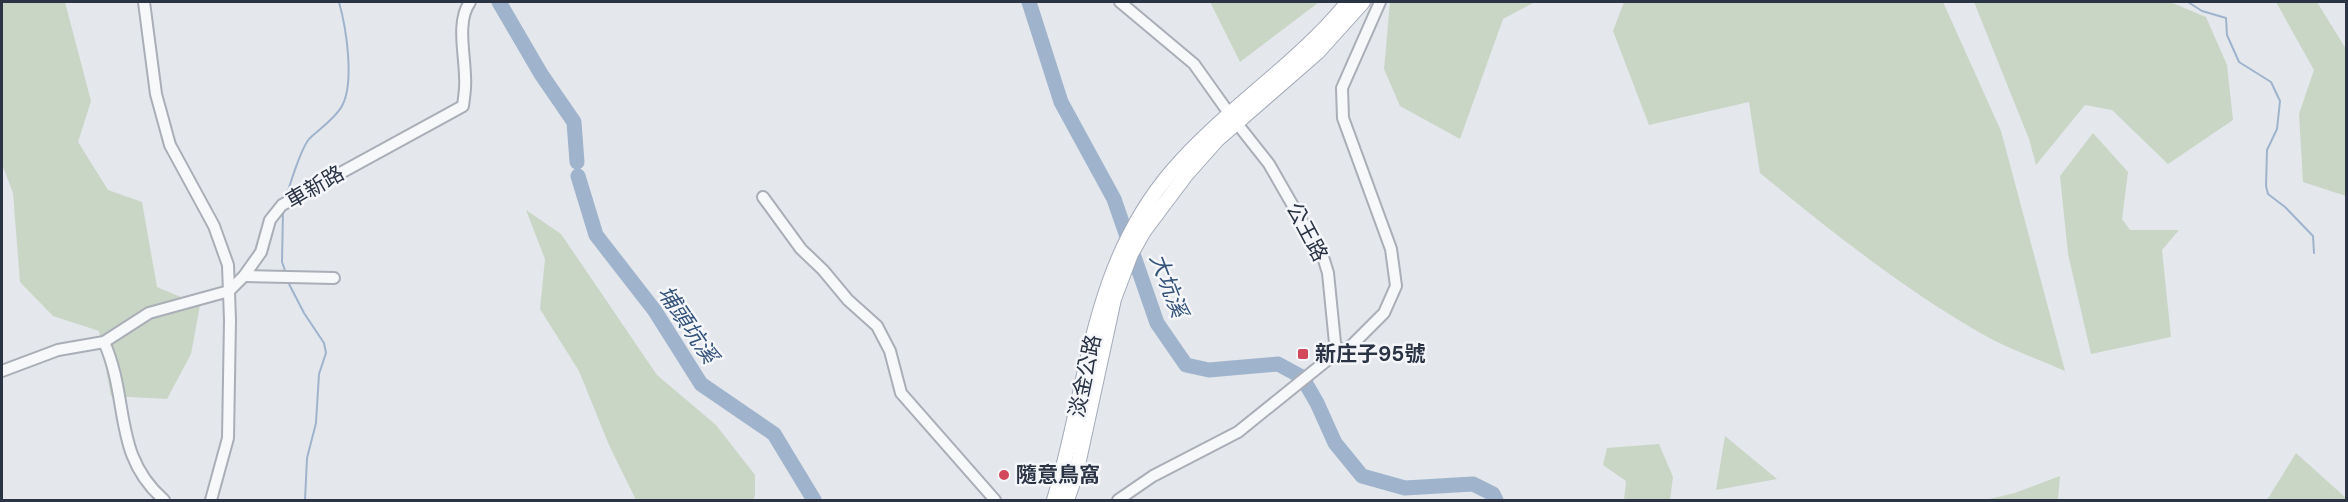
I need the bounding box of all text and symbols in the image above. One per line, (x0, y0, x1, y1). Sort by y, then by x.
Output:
street label: 車新路 (281, 159, 349, 215)
street label: 公王路 (1280, 198, 1334, 266)
water label: 大坑溪 (1143, 249, 1195, 324)
water label: 埔頭坑溪 (651, 280, 726, 371)
street label: 淡金公路 (1063, 332, 1107, 420)
place label: 新庄子95號 (1315, 340, 1425, 368)
marker: 新庄子95號 (1296, 347, 1310, 361)
place label: 隨意鳥窩 (1016, 461, 1100, 489)
marker: 隨意鳥窩 (997, 468, 1011, 482)

